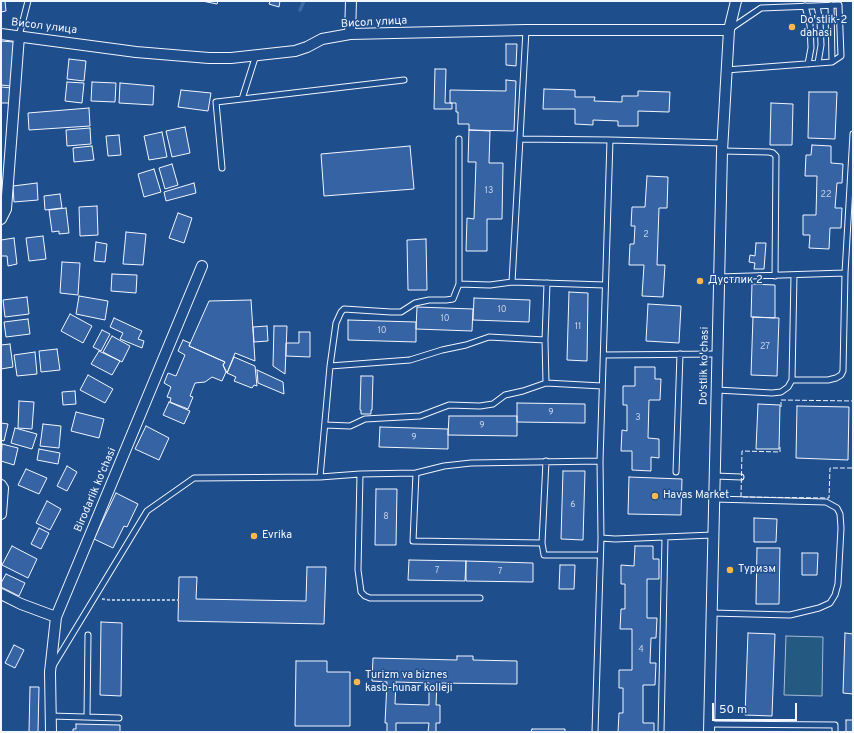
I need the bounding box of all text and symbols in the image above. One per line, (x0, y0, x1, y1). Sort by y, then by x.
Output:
place label: Do'stlik-2 dahasi (800, 14, 847, 40)
street label: Висол улица (340, 15, 408, 31)
street label: Висол улица (10, 16, 78, 38)
marker: Do'stlik-2 dahasi (787, 22, 797, 32)
house number: 13 (485, 186, 493, 196)
house number: 22 (820, 190, 832, 200)
house number: 2 (643, 230, 649, 240)
place label: Дустлик 2 (708, 274, 763, 288)
marker: Дустлик 2 (695, 276, 705, 286)
house number: 10 (497, 305, 507, 315)
house number: 10 (440, 314, 450, 324)
house number: 11 (575, 322, 581, 332)
house number: 10 (377, 326, 387, 336)
street label: Do'stlik ko'chasi (698, 327, 712, 405)
house number: 27 (760, 342, 770, 352)
house number: 9 (548, 408, 554, 418)
house number: 3 (635, 413, 641, 423)
house number: 9 (479, 421, 485, 431)
house number: 9 (411, 433, 417, 443)
street label: Birodarlik ko'chasi (72, 446, 120, 534)
place label: Havas Market (663, 489, 729, 503)
marker: Havas Market (650, 491, 660, 501)
house number: 6 (570, 500, 576, 510)
house number: 8 (383, 512, 389, 522)
place label: Evrika (262, 529, 292, 543)
marker: Evrika (249, 531, 259, 541)
place label: Туризм (738, 563, 776, 577)
marker: Туризм (725, 565, 735, 575)
house number: 7 (435, 566, 439, 576)
house number: 7 (498, 567, 502, 577)
house number: 4 (638, 645, 644, 655)
place label: Turizm va biznes kasb-hunar kolleji (365, 669, 453, 695)
marker: Turizm va biznes kasb-hunar kolleji (352, 677, 362, 687)
scale bar (714, 695, 799, 721)
text: 50 m (719, 702, 747, 718)

